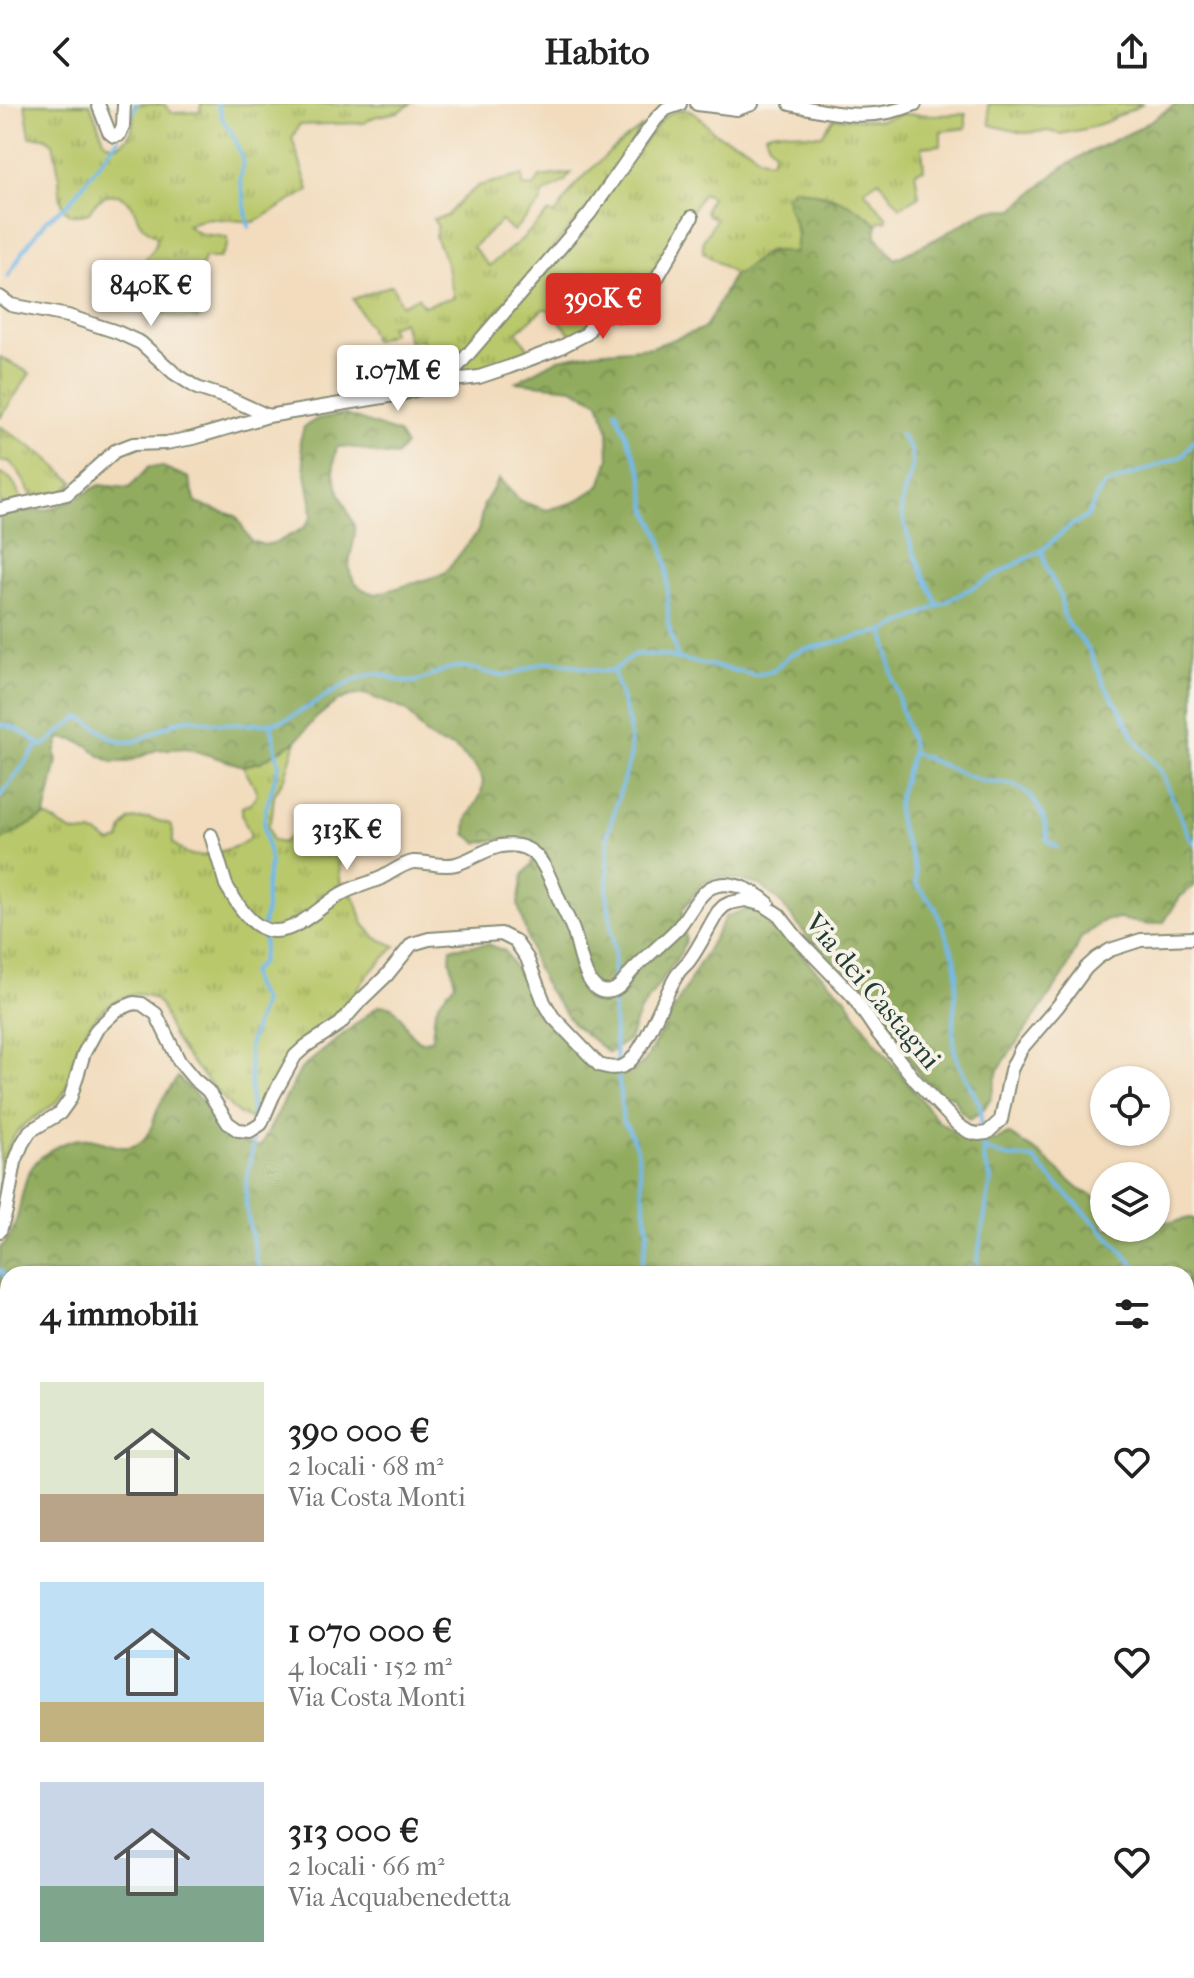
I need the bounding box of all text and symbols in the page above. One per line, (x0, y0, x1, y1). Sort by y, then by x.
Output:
icon: back (40, 30, 84, 74)
icon: share (1110, 30, 1154, 74)
text: Habito (544, 31, 650, 73)
pin: 840K € (86, 260, 216, 328)
text: 840K € (110, 270, 192, 301)
pin: 390K € (538, 273, 668, 341)
text: 390K € (564, 283, 642, 314)
pin: 1.07M € (324, 345, 472, 413)
text: 1.07M € (355, 355, 441, 386)
pin: 313K € (282, 804, 412, 872)
text: 313K € (312, 814, 382, 845)
street label: Via dei Castagni (798, 906, 948, 1076)
map controls (1090, 1066, 1170, 1242)
button: locate (1090, 1066, 1170, 1146)
button: layers (1090, 1162, 1170, 1242)
icon: filters (1110, 1292, 1154, 1336)
text: 4 immobili (40, 1294, 198, 1334)
text: 390 000 € (288, 1411, 430, 1451)
icon: home (104, 1414, 200, 1510)
icon: heart (1110, 1440, 1154, 1484)
text: 2 locali · 68 m² (288, 1451, 444, 1482)
text: Via Costa Monti (288, 1482, 466, 1513)
text: 1 070 000 € (288, 1611, 452, 1651)
icon: home (104, 1614, 200, 1710)
icon: heart (1110, 1640, 1154, 1684)
text: 4 locali · 152 m² (288, 1651, 452, 1682)
text: Via Costa Monti (288, 1682, 466, 1713)
text: 313 000 € (288, 1811, 419, 1851)
icon: home (104, 1814, 200, 1910)
icon: heart (1110, 1840, 1154, 1884)
text: 2 locali · 66 m² (288, 1851, 445, 1882)
text: Via Acquabenedetta (288, 1882, 511, 1913)

